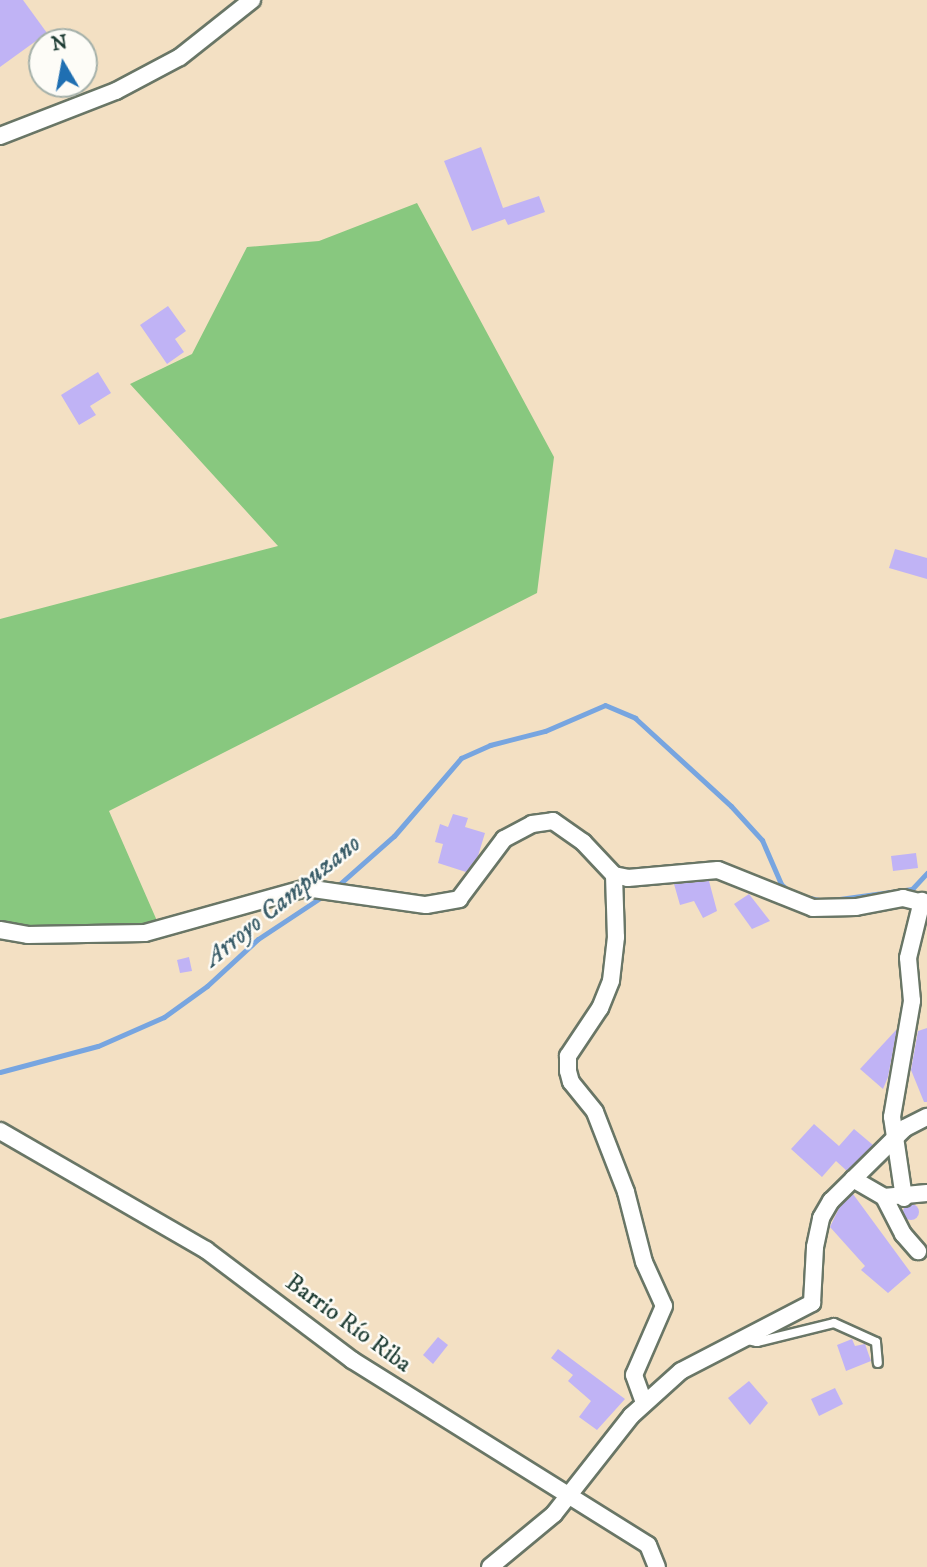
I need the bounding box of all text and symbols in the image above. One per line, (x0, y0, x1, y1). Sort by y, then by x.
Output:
north arrow (28, 28, 98, 98)
text: N (50, 31, 69, 56)
water label: Arroyo Campuzano (198, 828, 368, 974)
street label: Barrio Río Riba (279, 1269, 417, 1379)

